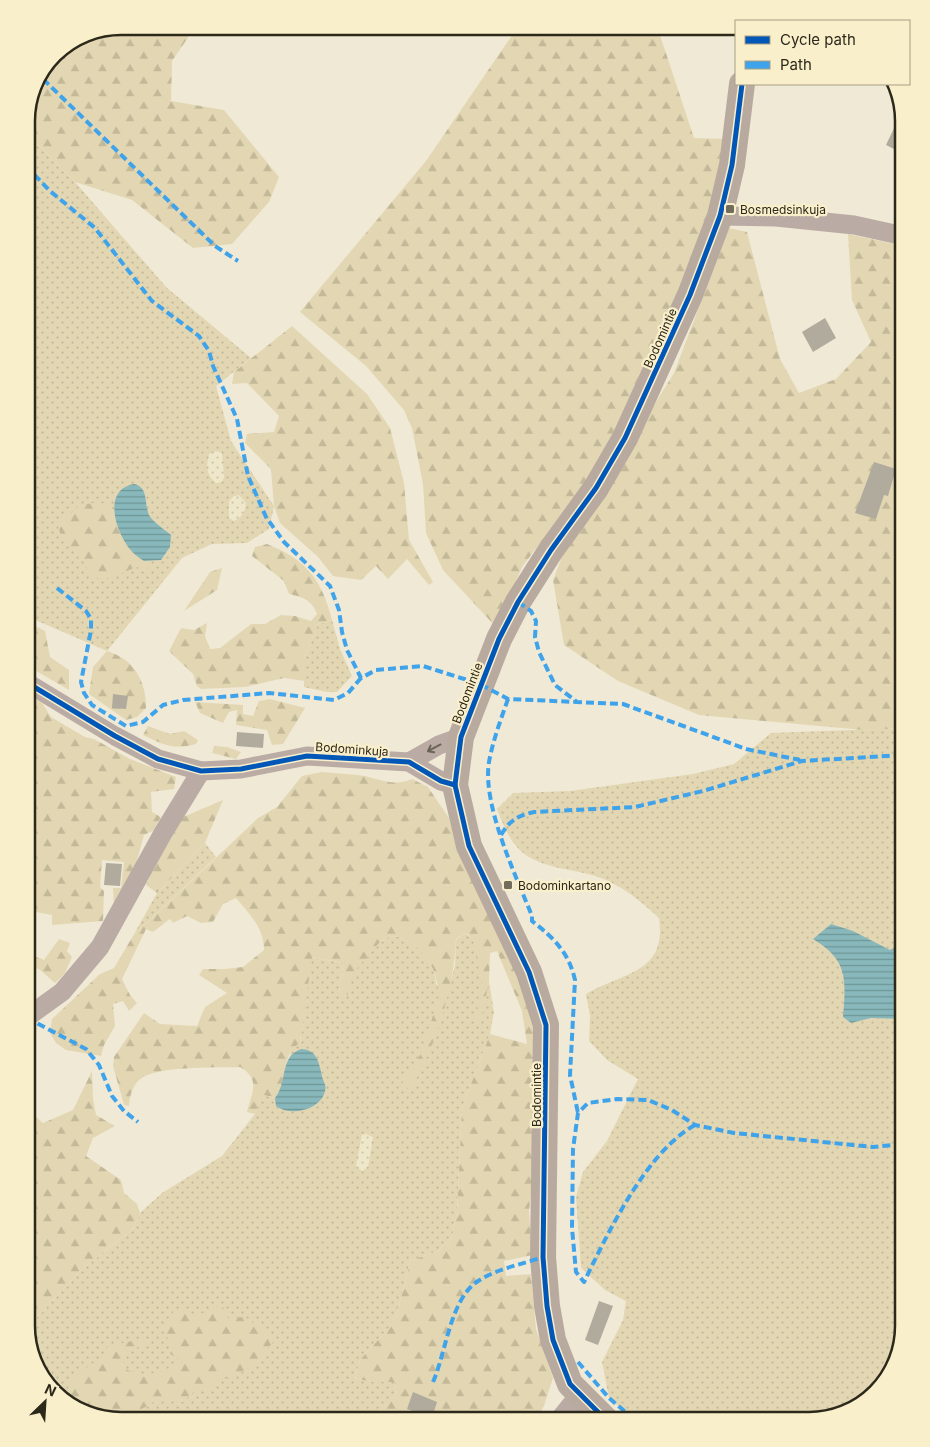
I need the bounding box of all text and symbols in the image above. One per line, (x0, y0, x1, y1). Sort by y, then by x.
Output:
legend (735, 20, 910, 85)
text: Cycle path (780, 30, 856, 49)
text: Path (780, 55, 812, 74)
place label: Bosmedsinkuja (740, 202, 826, 217)
marker: Bosmedsinkuja (724, 203, 736, 215)
street label: Bodomintie (640, 306, 680, 370)
street label: Bodomintie (449, 660, 485, 726)
street label: Bodominkuja (315, 739, 389, 759)
one-way arrow (427, 744, 442, 753)
place label: Bodominkartano (518, 878, 611, 893)
marker: Bodominkartano (502, 879, 514, 891)
street label: Bodomintie (529, 1063, 544, 1127)
north arrow (20, 1377, 70, 1427)
text: N (42, 1380, 59, 1400)

